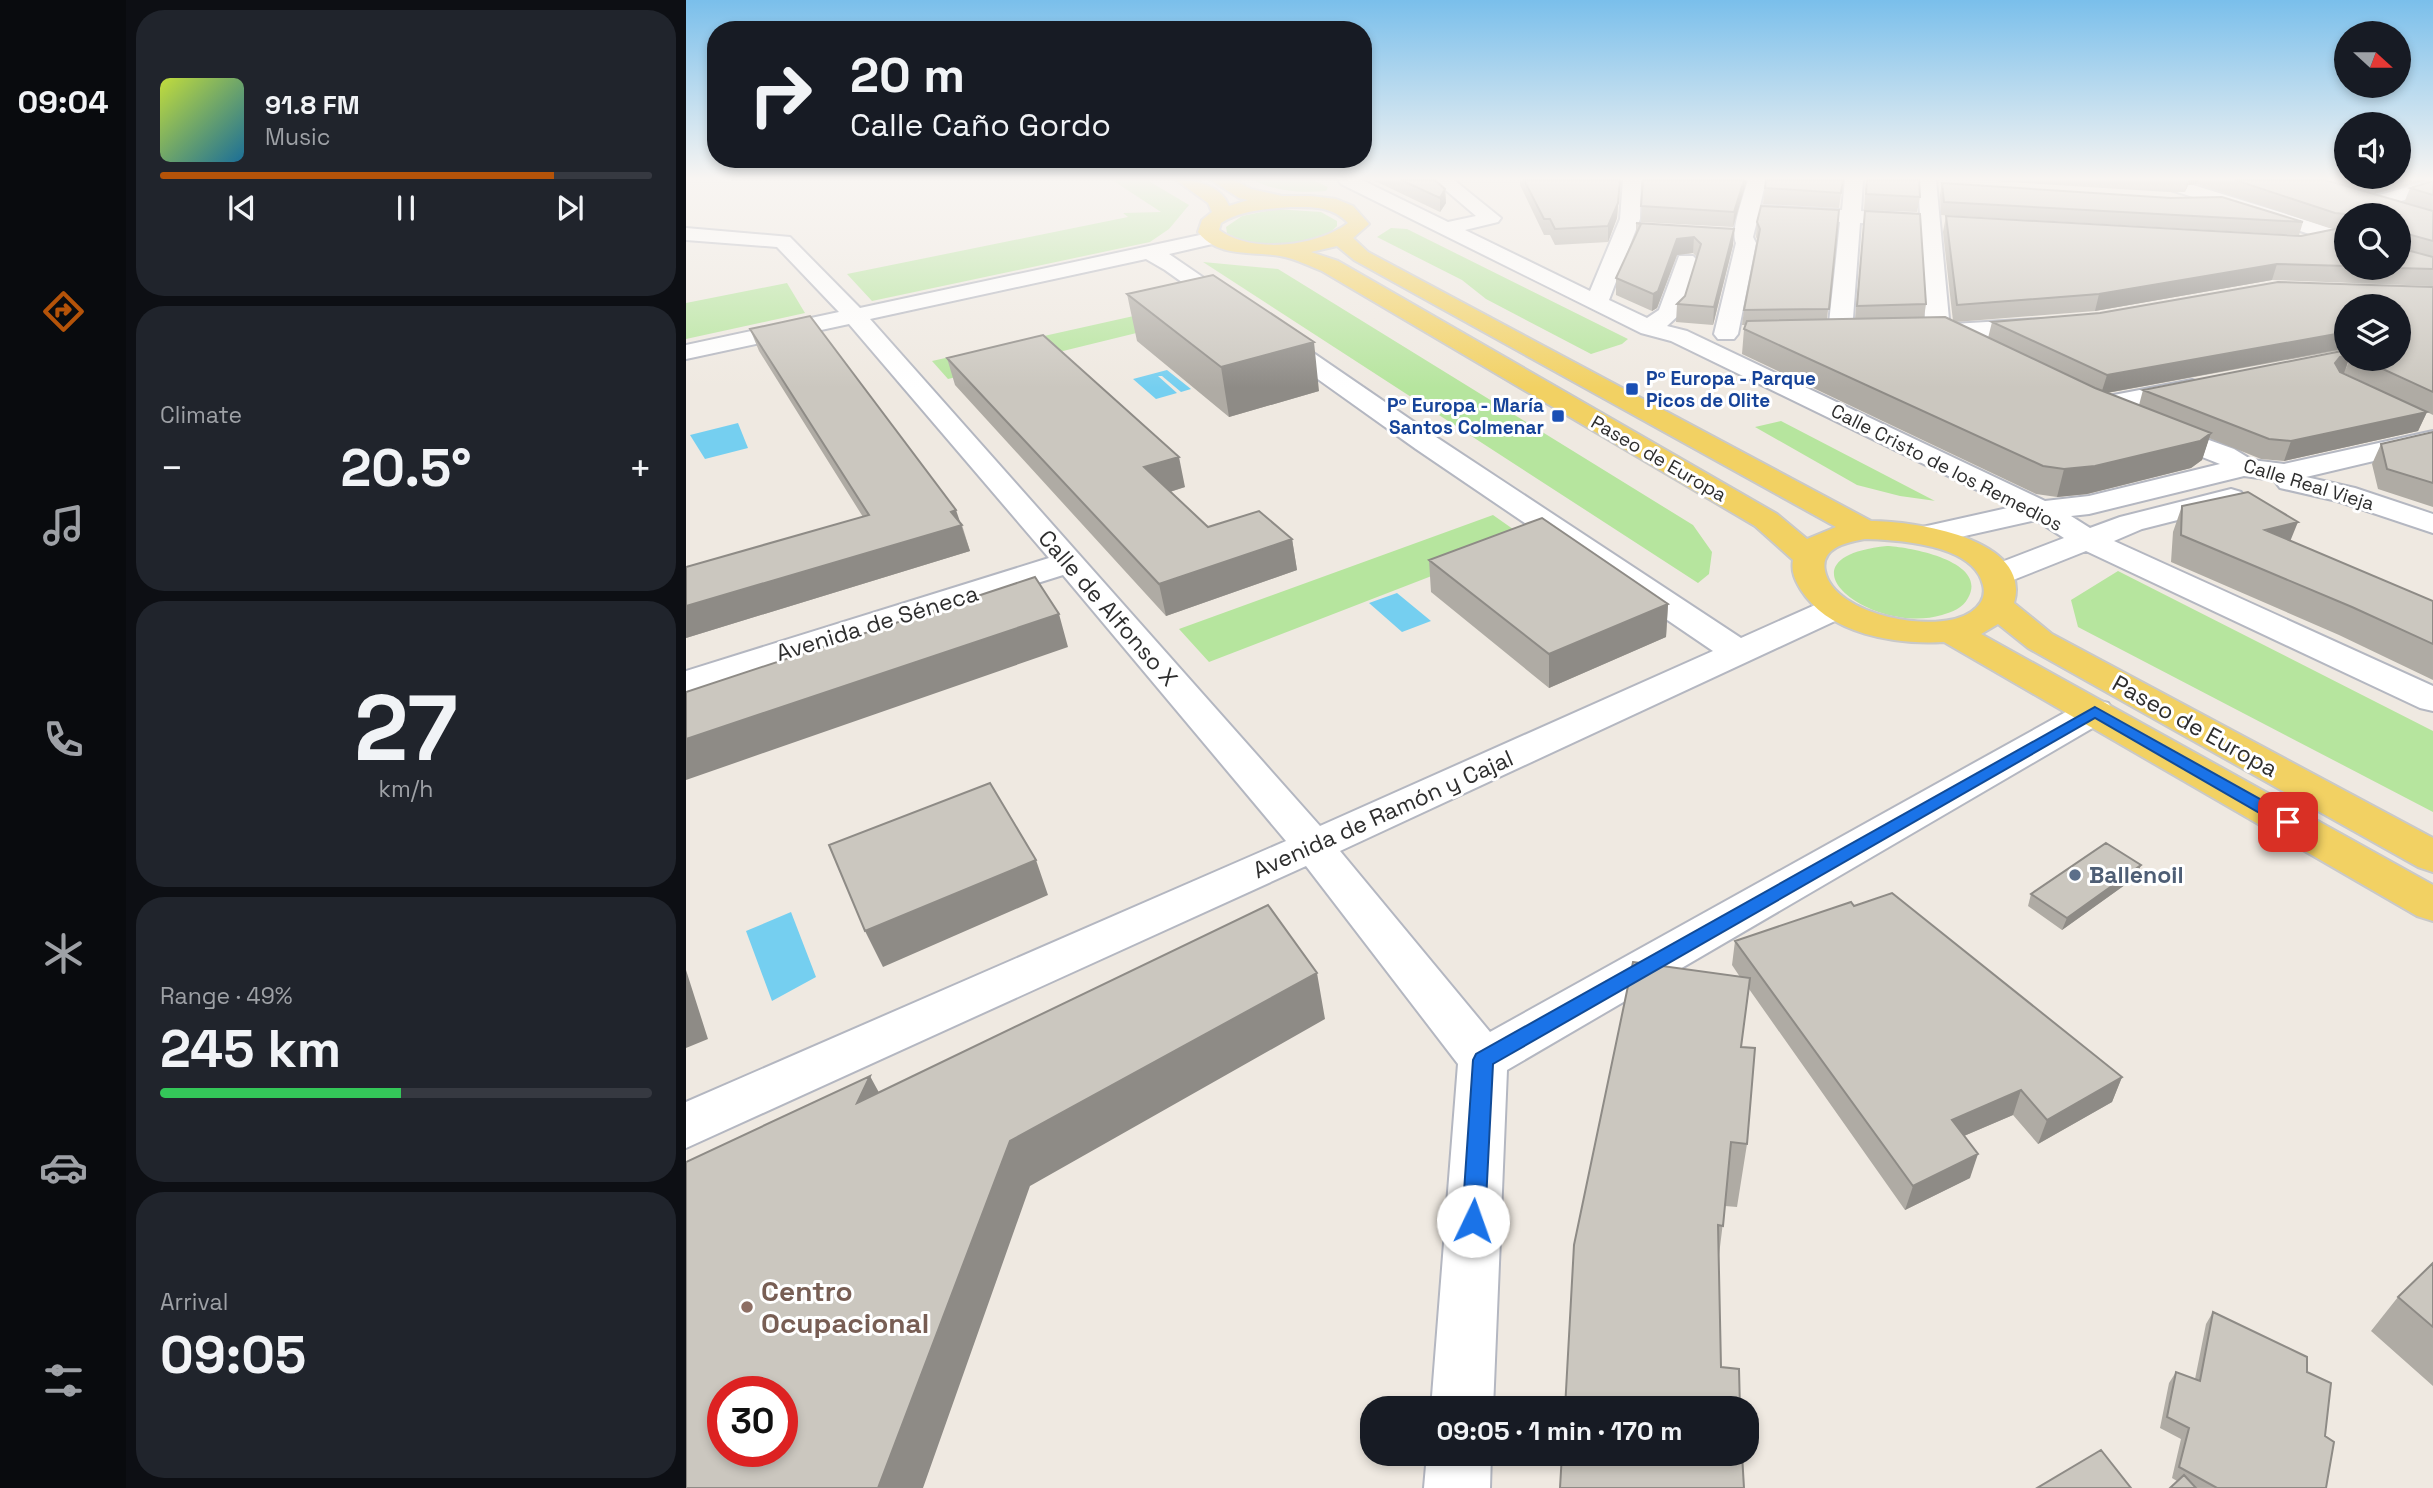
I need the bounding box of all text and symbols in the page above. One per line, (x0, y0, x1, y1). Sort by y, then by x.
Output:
north arrow (2334, 21, 2412, 98)
map controls (2334, 21, 2411, 371)
text: 20 m (850, 44, 965, 106)
icon: right (735, 49, 826, 140)
text: 09:04 (17, 82, 109, 122)
text: 91.8 FM (265, 88, 360, 122)
text: Calle Caño Gordo (850, 105, 1111, 145)
button: sound (2334, 112, 2411, 189)
text: Music (265, 122, 330, 152)
icon: previous (223, 189, 261, 227)
icon: pause (387, 189, 425, 227)
icon: next (551, 189, 589, 227)
button: search (2334, 203, 2411, 280)
icon: directions (39, 287, 88, 336)
button: layers (2334, 294, 2411, 371)
place label: Pº Europa - Parque Picos de Olite (1646, 366, 1816, 413)
marker: Pº Europa - Parque Picos de Olite (1624, 381, 1640, 397)
place label: Pº Europa - María Santos Colmenar (1387, 393, 1544, 440)
street label: Calle Cristo de los Remedios (1827, 398, 2067, 537)
text: Climate (160, 400, 242, 430)
marker: Pº Europa - María Santos Colmenar (1550, 408, 1566, 424)
street label: Paseo de Europa (1587, 410, 1731, 507)
text: 20.5° (340, 435, 472, 501)
text: − (160, 444, 184, 492)
text: + (628, 444, 652, 492)
street label: Calle Real Vieja (2241, 453, 2377, 516)
icon: music (39, 501, 88, 550)
street label: Calle de Alfonso X (1032, 524, 1184, 692)
street label: Avenida de Séneca (772, 578, 982, 668)
street label: Paseo de Europa (2107, 668, 2283, 784)
text: 27 (354, 670, 458, 787)
icon: phone (39, 715, 88, 764)
street label: Avenida de Ramón y Cajal (1248, 743, 1518, 885)
text: km/h (379, 774, 433, 804)
pin (2258, 792, 2318, 852)
icon: arrive (2269, 803, 2307, 841)
place label: Ballenoil (2089, 860, 2184, 890)
marker: Ballenoil (2067, 867, 2083, 883)
icon: climate (39, 929, 88, 978)
text: Range · 49% (160, 981, 293, 1011)
text: 245 km (160, 1016, 341, 1082)
icon: car (39, 1143, 88, 1192)
position arrow (1436, 1184, 1510, 1258)
place label: Centro Ocupacional (761, 1273, 929, 1341)
text: Arrival (160, 1287, 228, 1317)
marker: Centro Ocupacional (739, 1299, 755, 1315)
text: 09:05 (160, 1322, 306, 1388)
icon: filters (39, 1356, 88, 1405)
speed limit sign: 30 (707, 1376, 798, 1467)
text: 09:05 · 1 min · 170 m (1436, 1414, 1683, 1448)

